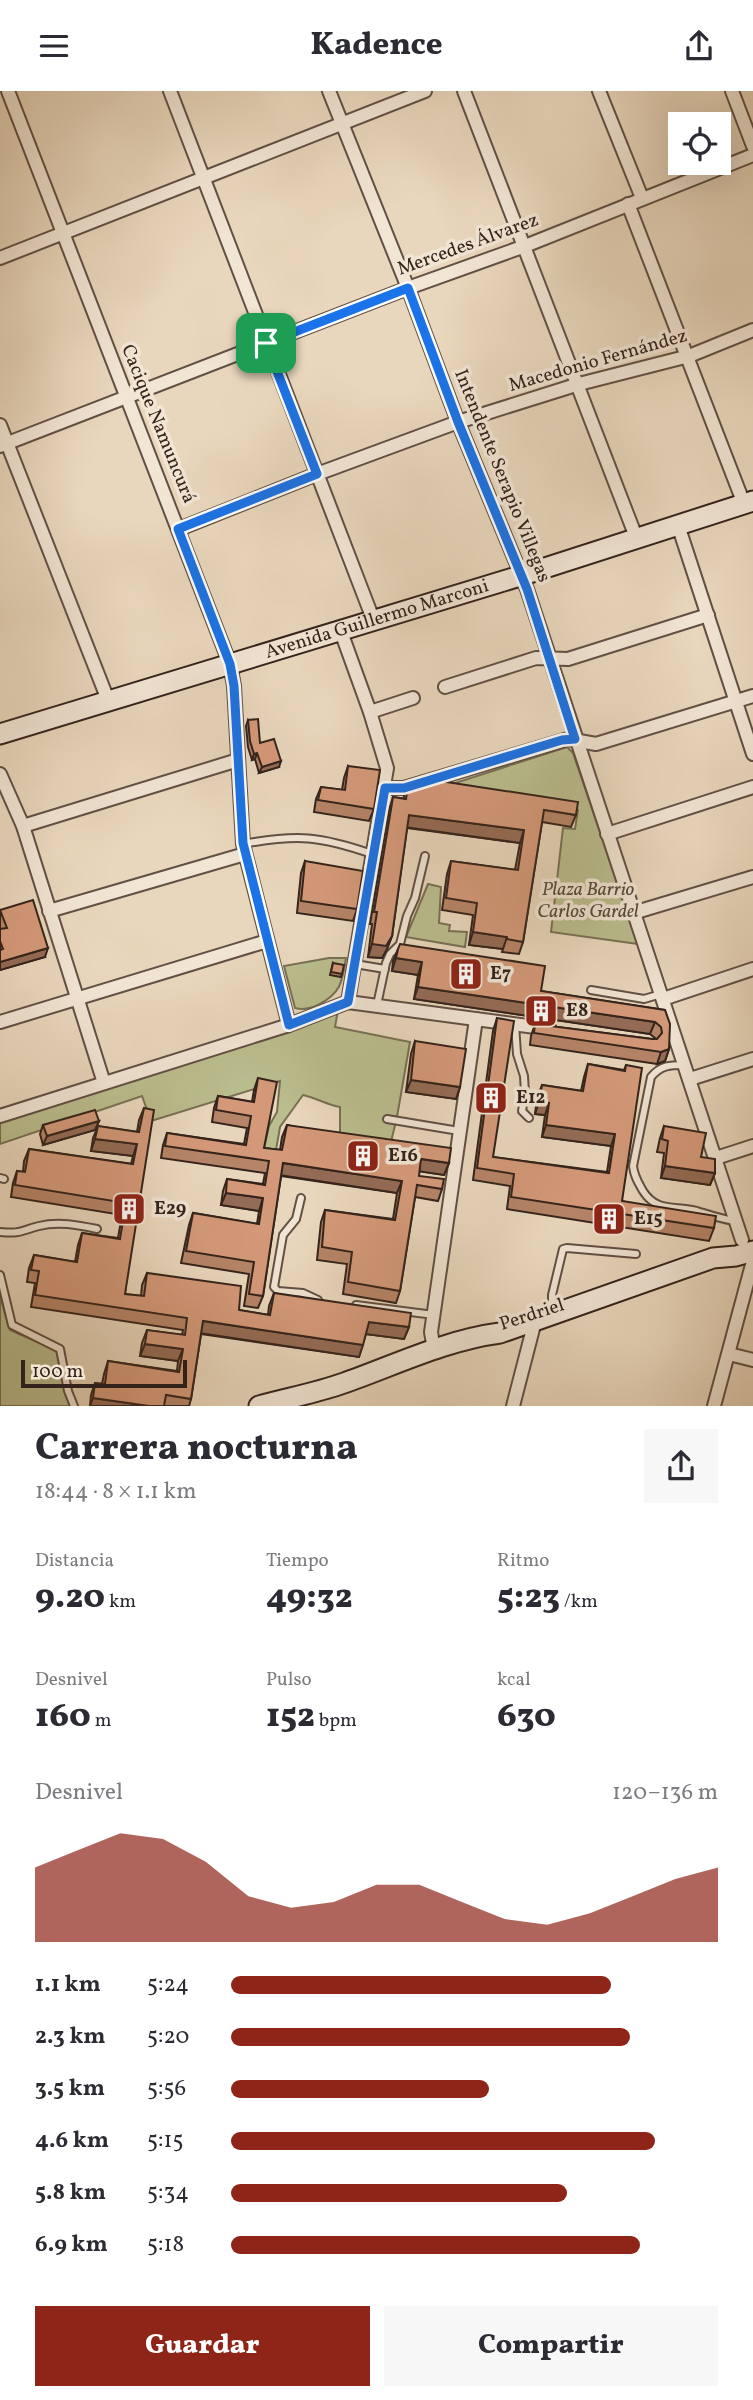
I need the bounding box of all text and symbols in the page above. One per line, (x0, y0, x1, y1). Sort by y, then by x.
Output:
text: Kadence (310, 24, 443, 68)
icon: menu (35, 27, 73, 65)
icon: share (680, 27, 718, 65)
map controls (668, 112, 731, 175)
button: locate (668, 112, 731, 175)
street label: Mercedes Álvarez (394, 207, 542, 283)
pin (236, 313, 296, 373)
street label: Macedonio Fernández (506, 323, 690, 399)
icon: arrive (247, 324, 285, 362)
street label: Cacique Namuncurá (114, 341, 202, 507)
street label: Intendente Serapio Villegas (447, 366, 557, 586)
street label: Avenida Guillermo Marconi (262, 573, 492, 666)
park label: Plaza Barrio Carlos Gardel (537, 877, 639, 925)
building icon: E7 (447, 955, 485, 993)
place label: E7 (490, 961, 511, 987)
building icon: E8 (522, 992, 560, 1030)
place label: E8 (566, 998, 588, 1024)
building icon: E12 (472, 1079, 510, 1117)
place label: E12 (516, 1085, 546, 1111)
building icon: E16 (344, 1137, 382, 1175)
place label: E16 (388, 1143, 418, 1169)
building icon: E29 (110, 1190, 148, 1228)
place label: E29 (154, 1196, 186, 1222)
building icon: E15 (590, 1200, 628, 1238)
place label: E15 (634, 1206, 663, 1232)
street label: Perdriel (496, 1292, 568, 1338)
scale bar (21, 1357, 187, 1389)
text: 100 m (32, 1359, 83, 1385)
text: Carrera nocturna (35, 1423, 358, 1476)
button: share (644, 1429, 718, 1503)
text: 18:44 · 8 × 1.1 km (35, 1476, 197, 1508)
text: Distancia (35, 1548, 114, 1574)
text: Tiempo (266, 1548, 329, 1574)
text: Ritmo (497, 1548, 549, 1574)
text: 9.20 (35, 1574, 105, 1622)
text: 49:32 (266, 1574, 353, 1622)
text: 5:23 (497, 1574, 560, 1622)
text: km (105, 1589, 136, 1615)
text: /km (560, 1589, 598, 1615)
text: Desnivel (35, 1667, 108, 1693)
text: Pulso (266, 1667, 312, 1693)
text: kcal (497, 1667, 531, 1693)
text: 160 (35, 1693, 91, 1741)
text: 152 (266, 1693, 315, 1741)
text: 630 (497, 1693, 556, 1741)
text: m (91, 1708, 112, 1734)
text: bpm (315, 1708, 357, 1734)
text: Desnivel (35, 1777, 123, 1809)
text: 120–136 m (612, 1777, 718, 1809)
text: 1.1 km (35, 1969, 101, 2001)
text: 5:24 (147, 1969, 189, 2001)
text: 2.3 km (35, 2021, 106, 2053)
text: 5:20 (147, 2021, 189, 2053)
text: 3.5 km (35, 2073, 105, 2105)
text: 5:56 (147, 2073, 186, 2105)
text: 4.6 km (35, 2125, 109, 2157)
text: 5:15 (147, 2125, 183, 2157)
text: 5.8 km (35, 2177, 106, 2209)
text: 5:34 (147, 2177, 189, 2209)
text: 6.9 km (35, 2229, 108, 2261)
text: 5:18 (147, 2229, 184, 2261)
button: Guardar (35, 2306, 370, 2386)
button: Compartir (384, 2306, 718, 2386)

